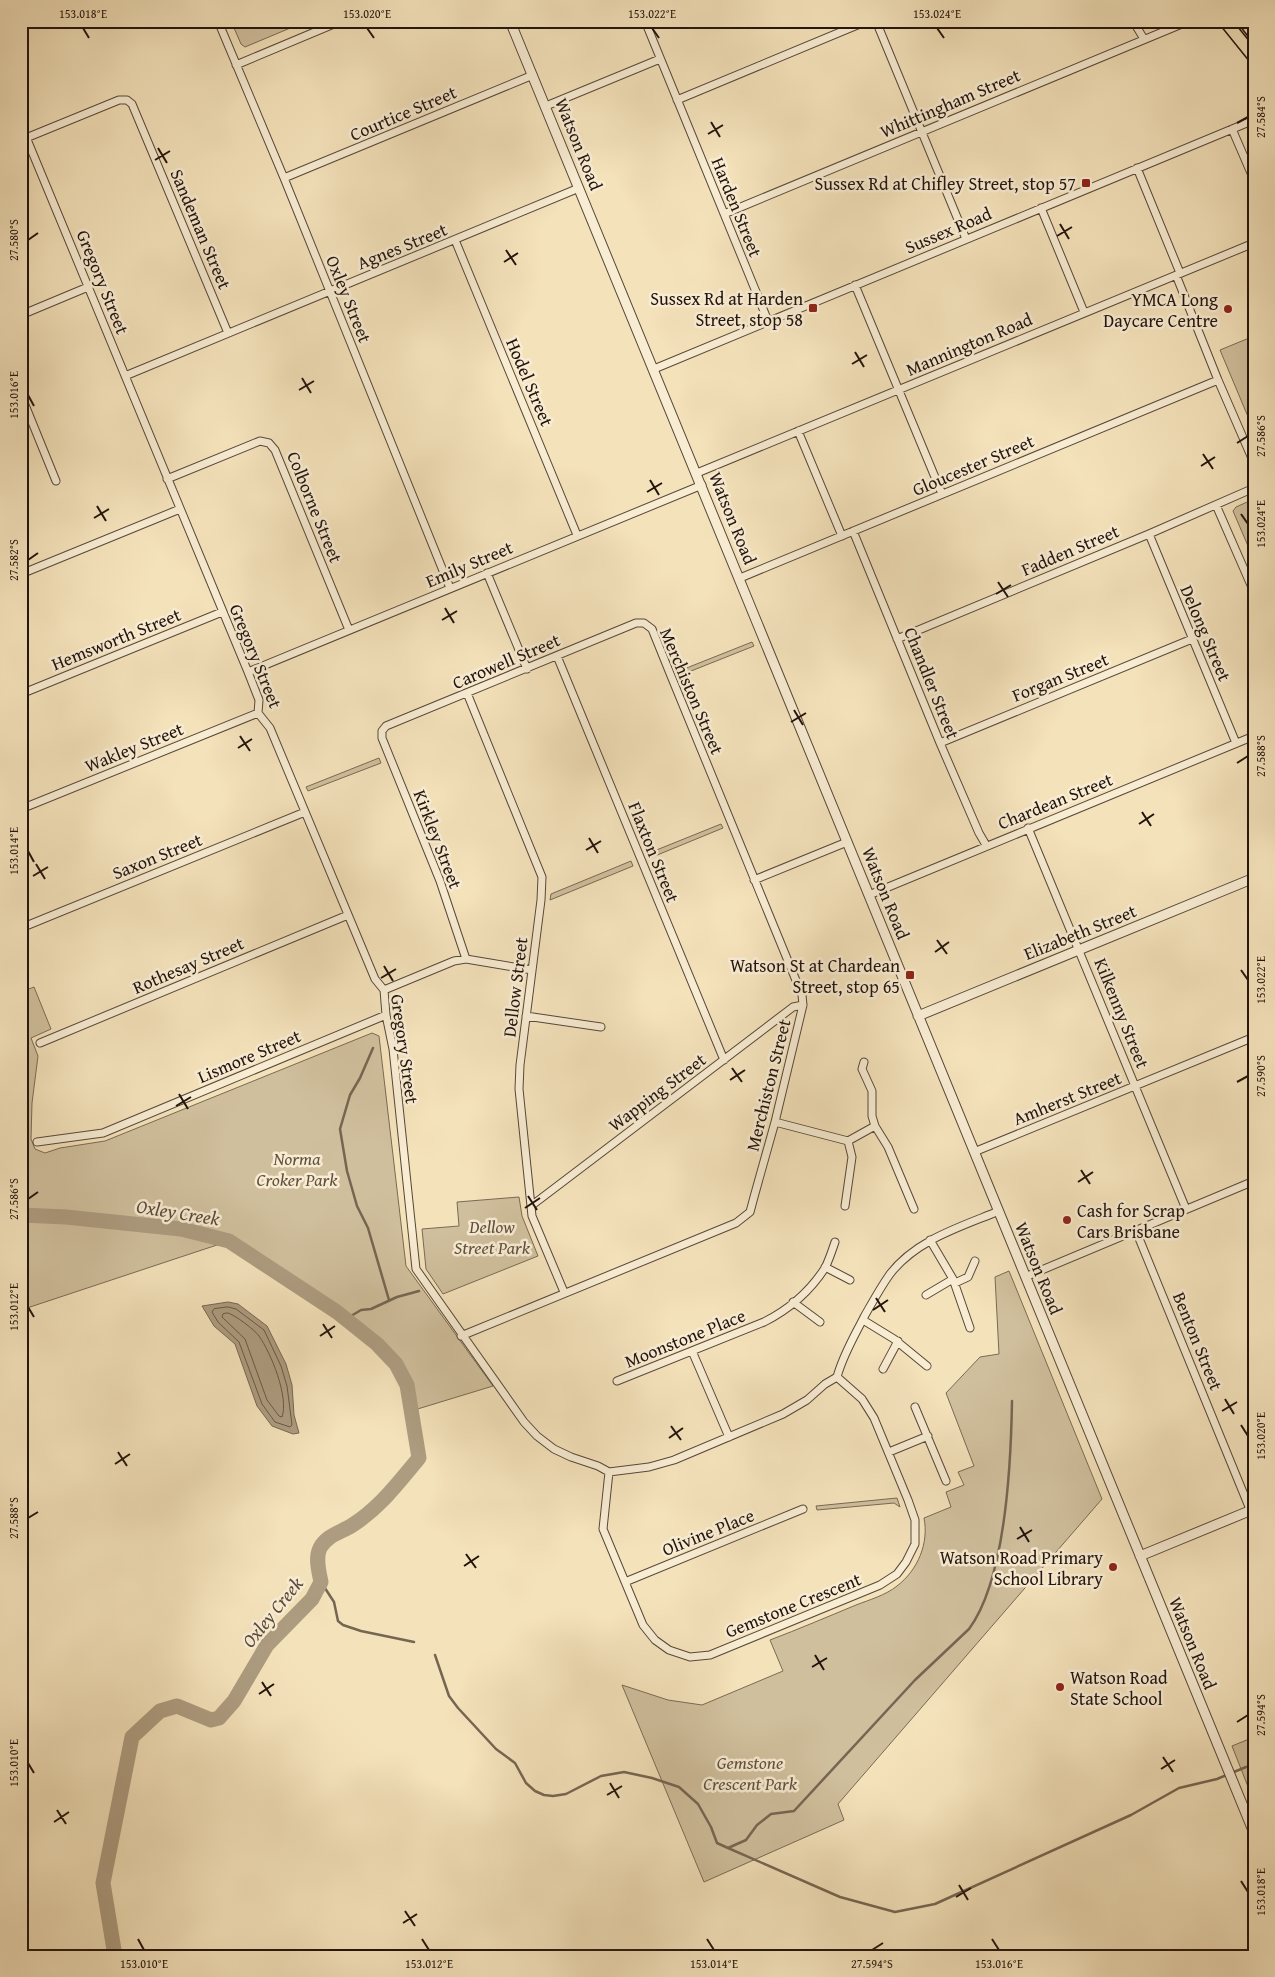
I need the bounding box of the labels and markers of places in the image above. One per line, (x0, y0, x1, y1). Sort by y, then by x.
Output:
place label: Sussex Rd at Chifley Street, stop 57 (814, 170, 1076, 197)
marker: Sussex Rd at Chifley Street, stop 57 (1080, 177, 1092, 189)
place label: Sussex Rd at Harden Street, stop 58 (650, 285, 803, 333)
place label: YMCA Long Daycare Centre (1103, 286, 1218, 334)
marker: Sussex Rd at Harden Street, stop 58 (807, 302, 819, 314)
marker: YMCA Long Daycare Centre (1222, 303, 1234, 315)
place label: Watson St at Chardean Street, stop 65 (730, 952, 900, 1000)
marker: Watson St at Chardean Street, stop 65 (904, 969, 916, 981)
place label: Cash for Scrap Cars Brisbane (1077, 1197, 1185, 1245)
marker: Cash for Scrap Cars Brisbane (1061, 1214, 1073, 1226)
place label: Watson Road Primary School Library (940, 1544, 1103, 1592)
marker: Watson Road Primary School Library (1107, 1561, 1119, 1573)
place label: Watson Road State School (1070, 1664, 1168, 1712)
marker: Watson Road State School (1054, 1681, 1066, 1693)

